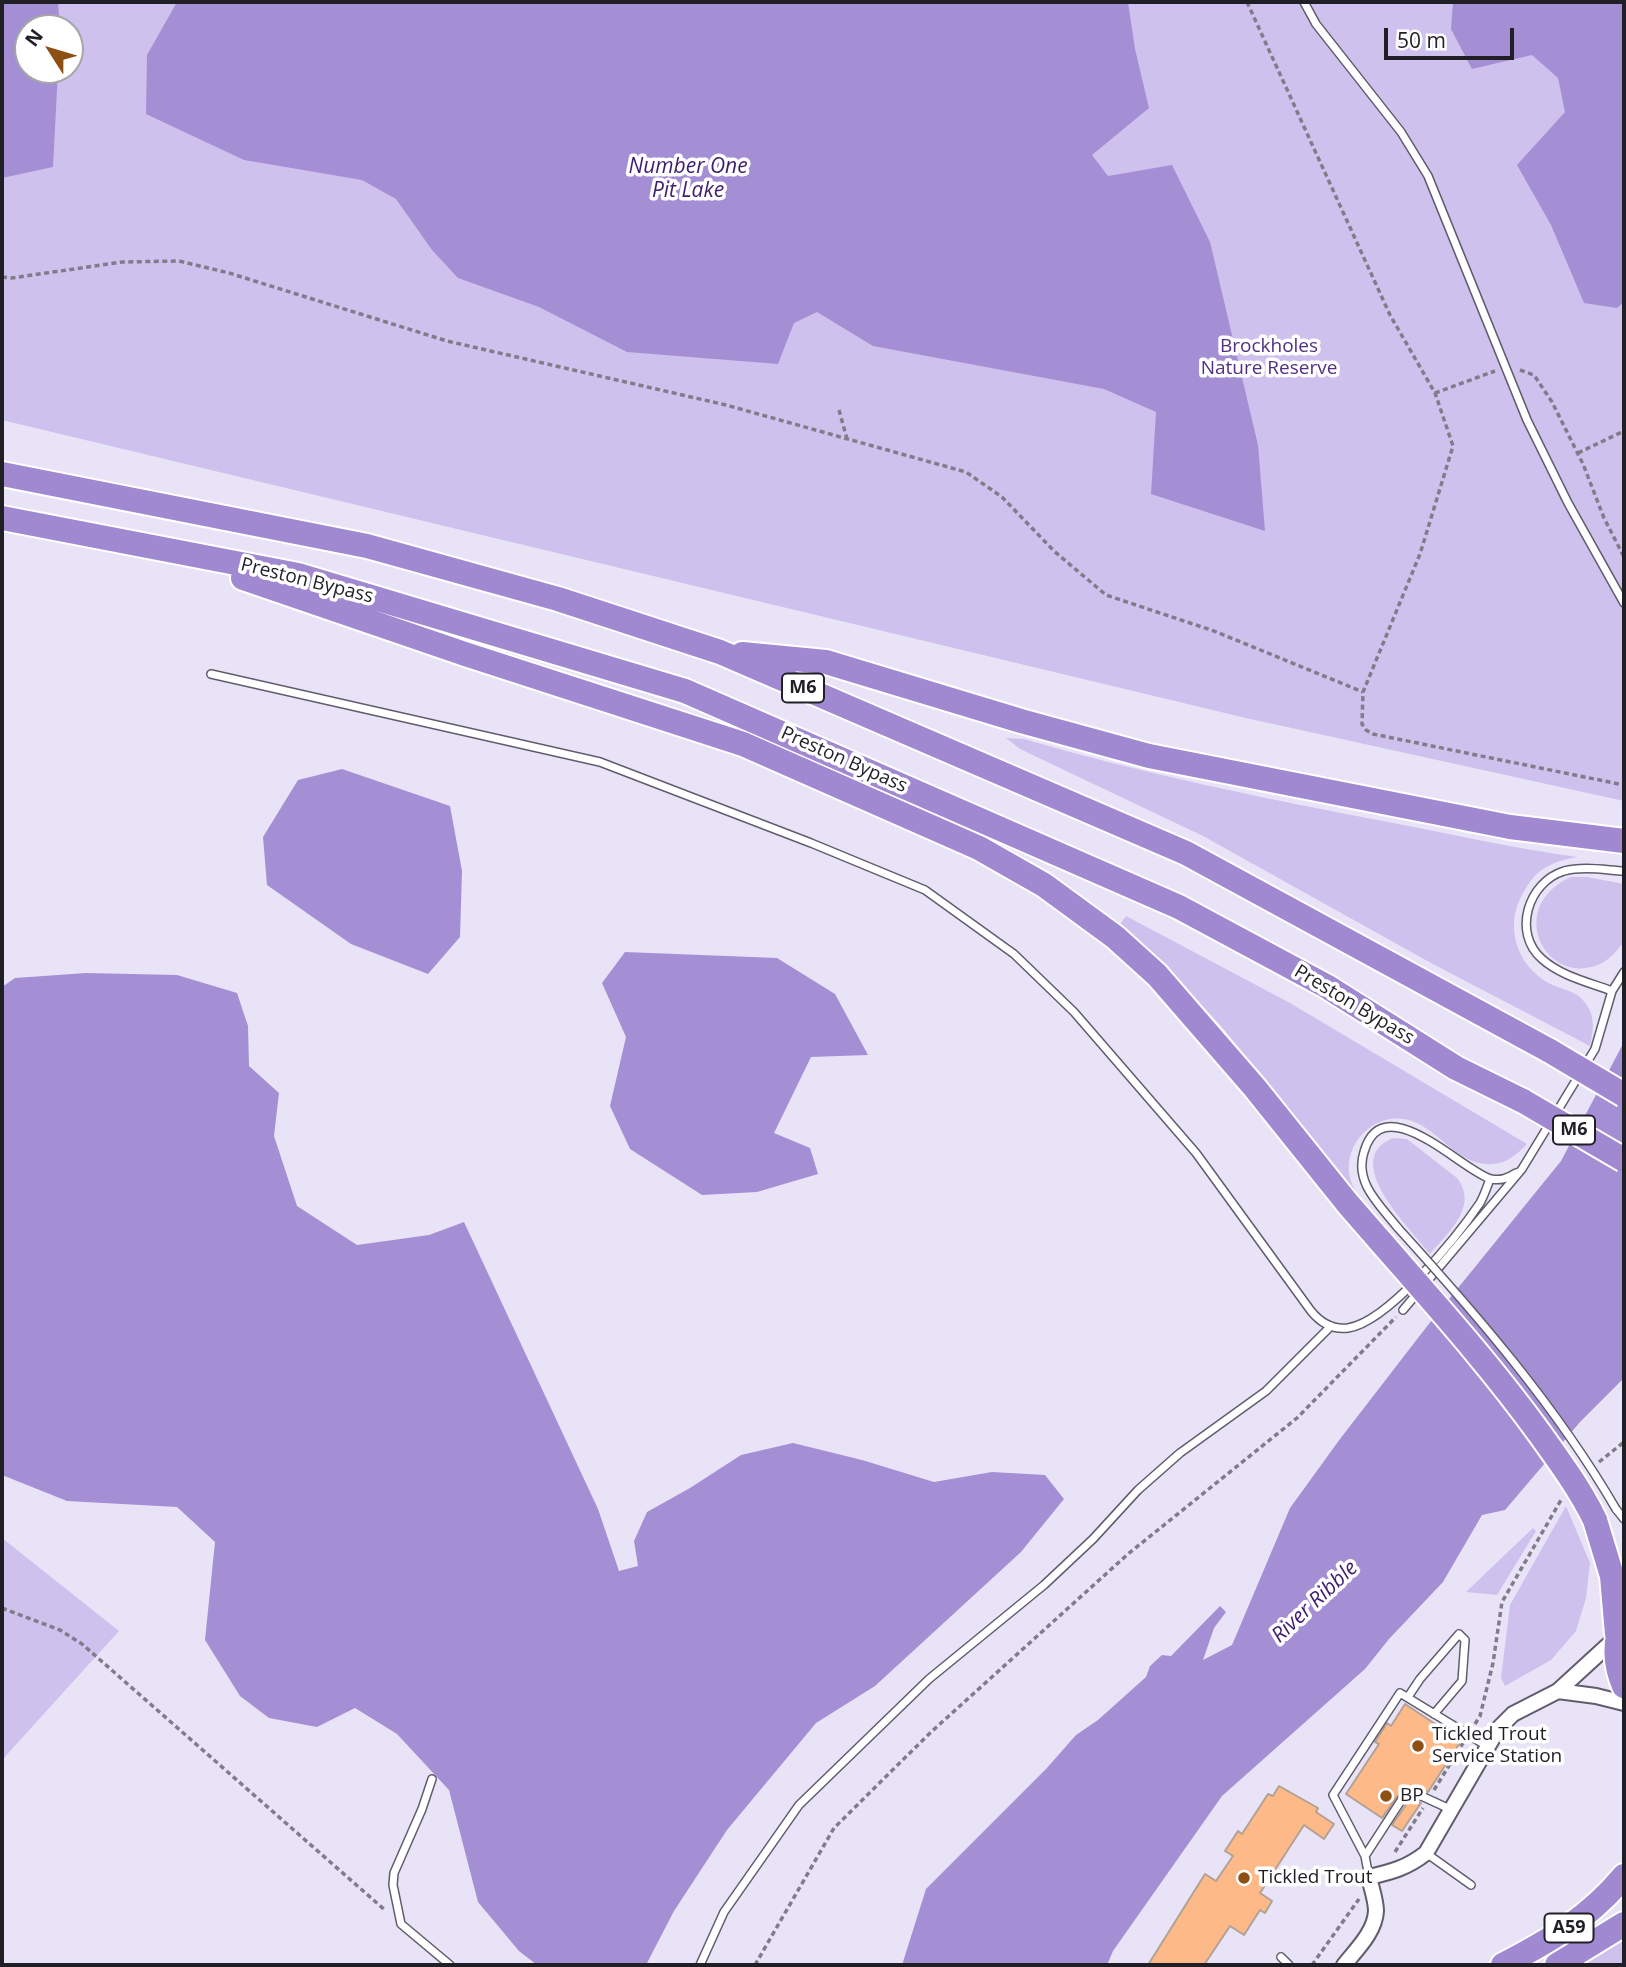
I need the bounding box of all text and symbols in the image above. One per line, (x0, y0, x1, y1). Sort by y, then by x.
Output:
north arrow (14, 14, 84, 84)
scale bar (1388, 14, 1518, 58)
text: N (19, 24, 49, 52)
text: 50 m (1397, 26, 1446, 54)
water label: Number One Pit Lake (628, 154, 748, 204)
park label: Brockholes Nature Reserve (1201, 336, 1337, 380)
street label: Preston Bypass (238, 554, 376, 608)
road number: M6 (782, 674, 824, 702)
street label: Preston Bypass (777, 722, 911, 798)
street label: Preston Bypass (1290, 960, 1418, 1050)
road number: M6 (1553, 1115, 1595, 1144)
water label: River Ribble (1267, 1556, 1363, 1648)
place label: Tickled Trout Service Station (1432, 1724, 1562, 1768)
marker: Tickled Trout Service Station (1410, 1738, 1426, 1754)
place label: BP (1400, 1785, 1424, 1807)
marker: BP (1378, 1788, 1394, 1804)
place label: Tickled Trout (1258, 1867, 1372, 1889)
marker: Tickled Trout (1236, 1870, 1252, 1886)
road number: A59 (1544, 1914, 1594, 1942)

